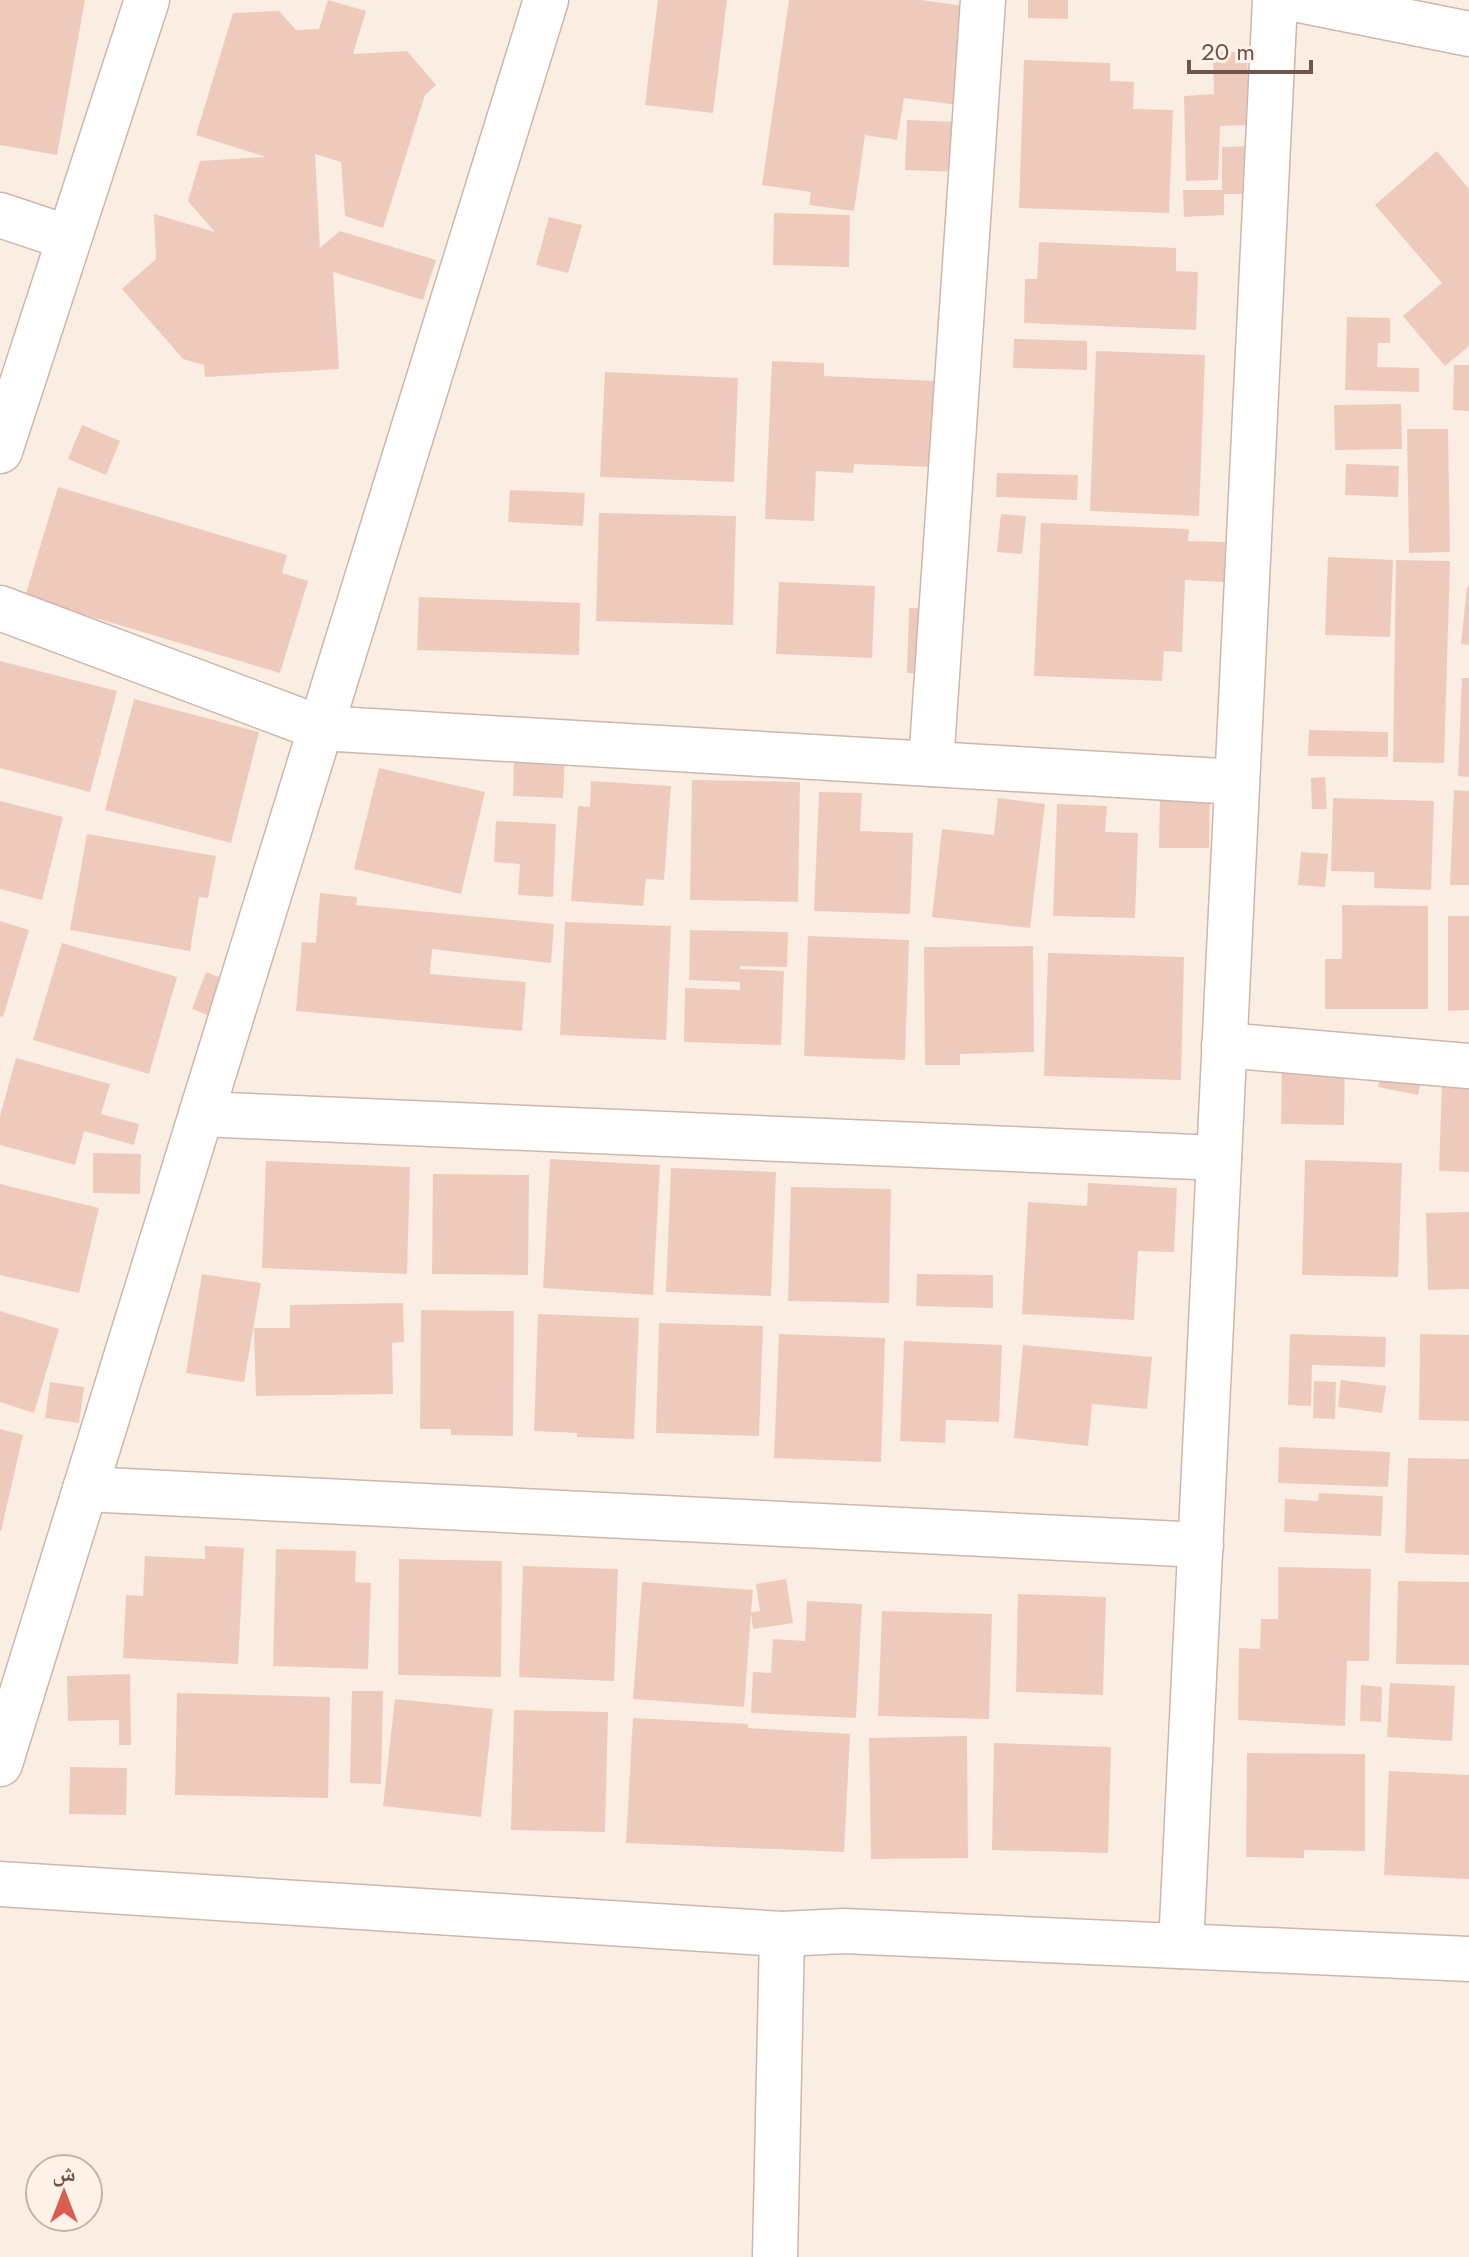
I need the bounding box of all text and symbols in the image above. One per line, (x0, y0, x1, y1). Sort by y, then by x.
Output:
scale bar (1189, 24, 1311, 74)
text: 20 m (1201, 34, 1255, 69)
north arrow (24, 2153, 104, 2233)
text: ش (52, 2157, 76, 2189)

